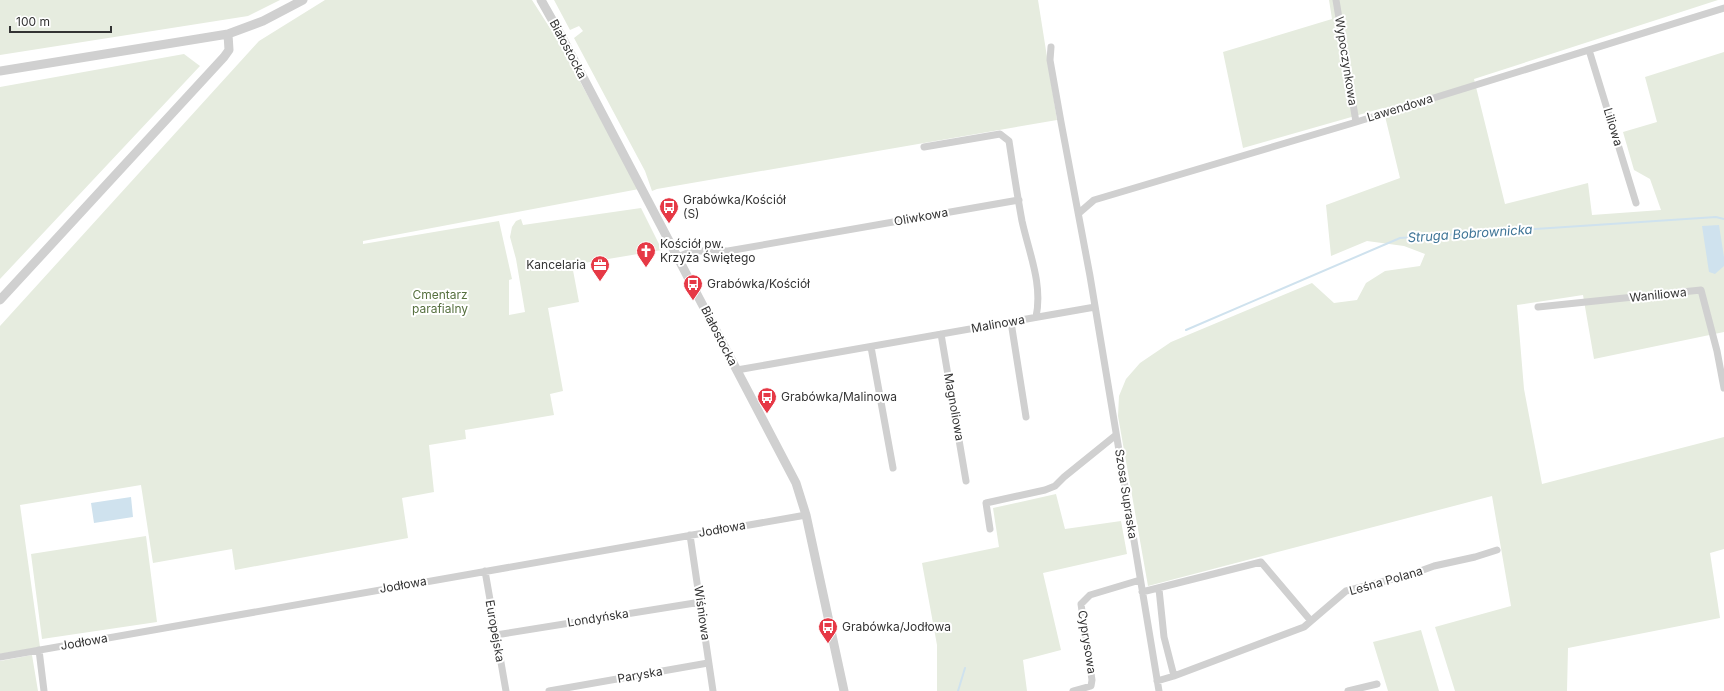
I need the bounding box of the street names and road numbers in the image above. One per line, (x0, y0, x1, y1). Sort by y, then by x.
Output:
street label: Wypoczynkowa (1332, 15, 1361, 107)
street label: Białostocka (547, 16, 590, 81)
street label: Lawendowa (1365, 90, 1435, 125)
street label: Liliowa (1601, 106, 1626, 148)
street label: Oliwkowa (893, 204, 949, 229)
street label: Waniliowa (1629, 284, 1687, 305)
street label: Białostocka (698, 303, 741, 368)
street label: Malinowa (970, 311, 1026, 336)
street label: Magnoliowa (941, 372, 968, 442)
street label: Szosa Supraska (1112, 448, 1141, 540)
street label: Jodłowa (697, 517, 747, 540)
street label: Leśna Polana (1347, 563, 1424, 598)
street label: Jodłowa (378, 573, 428, 596)
street label: Wiśniowa (691, 585, 714, 641)
street label: Europejska (483, 599, 508, 663)
street label: Londyńska (566, 605, 630, 630)
street label: Cyprysowa (1075, 609, 1100, 675)
street label: Jodłowa (59, 630, 109, 653)
street label: Paryska (616, 663, 664, 686)

